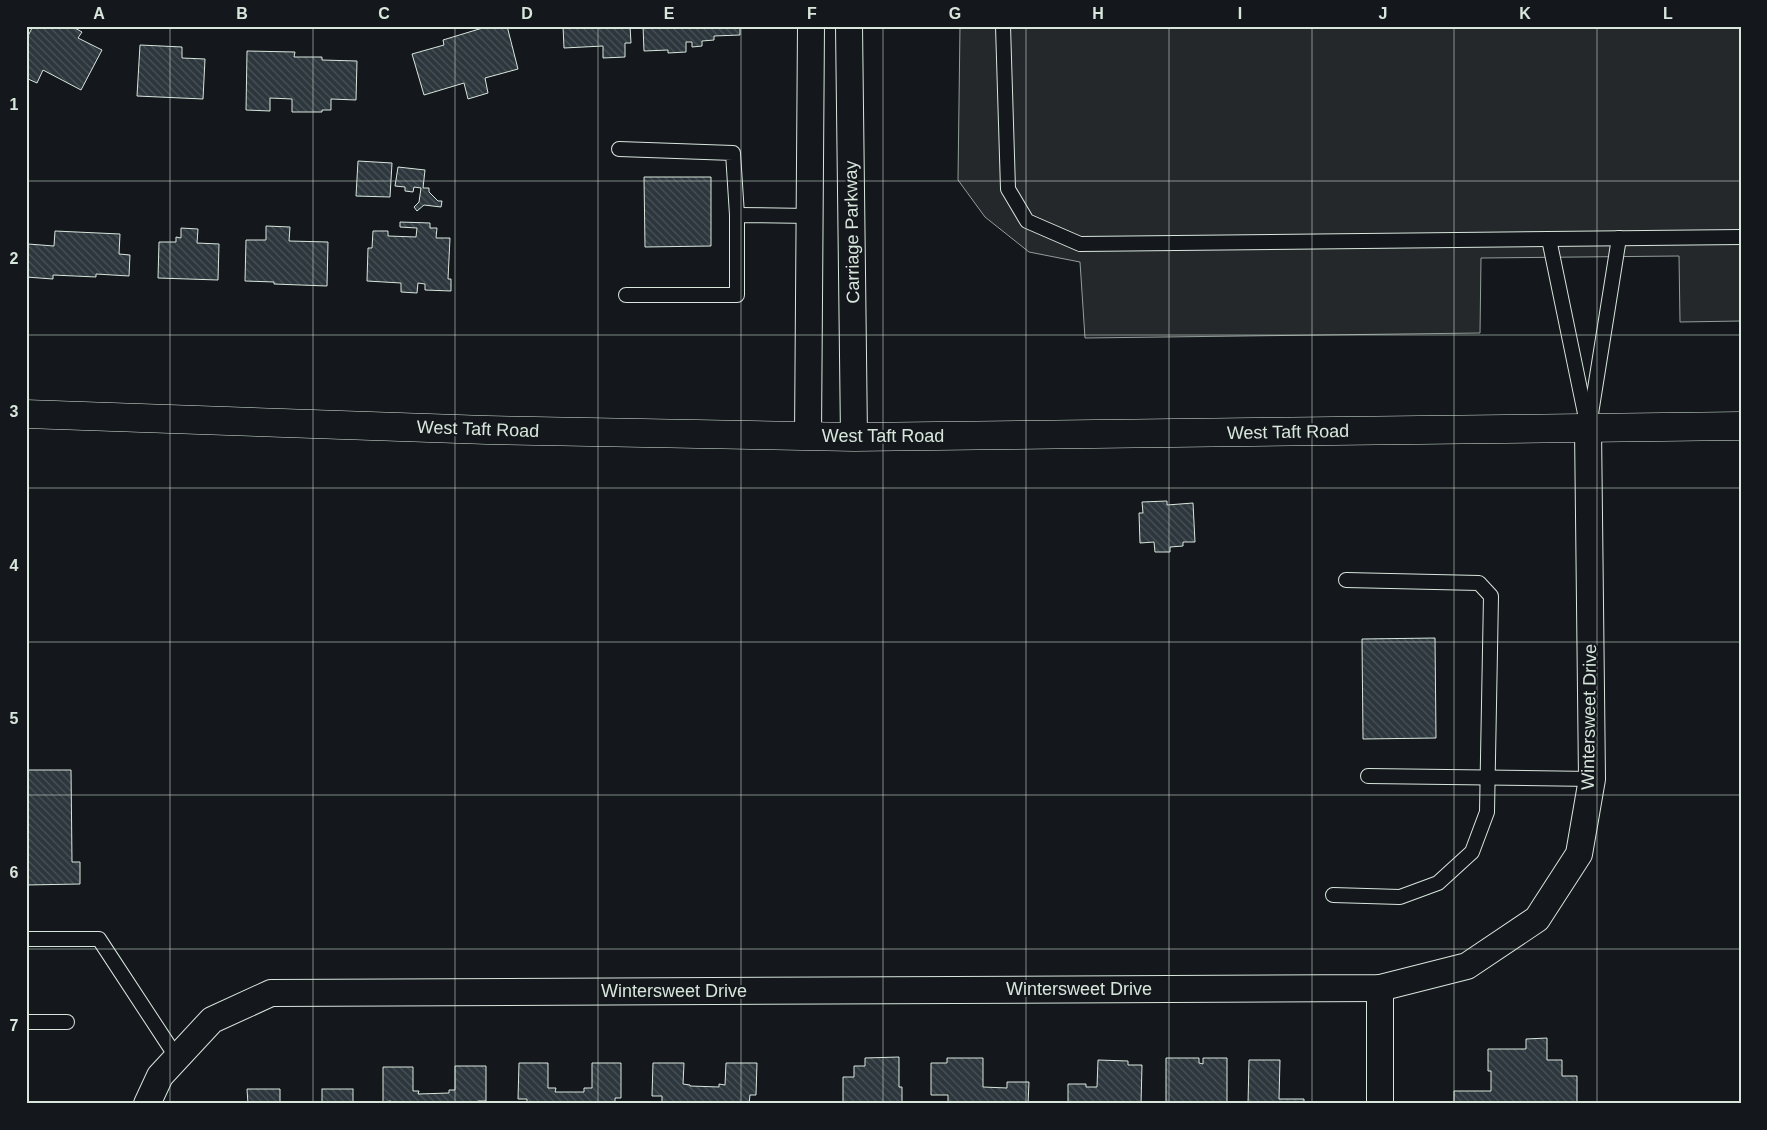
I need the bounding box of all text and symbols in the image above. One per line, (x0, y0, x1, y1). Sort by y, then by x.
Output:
text: A (93, 5, 105, 22)
text: B (236, 5, 248, 22)
text: C (378, 5, 390, 22)
text: D (521, 5, 533, 22)
text: E (664, 5, 675, 22)
text: F (807, 5, 817, 22)
text: G (949, 5, 961, 22)
text: H (1092, 5, 1104, 22)
text: I (1238, 5, 1242, 22)
text: J (1379, 5, 1387, 22)
text: K (1519, 5, 1531, 22)
text: L (1663, 5, 1673, 22)
text: 1 (10, 96, 19, 113)
street label: Carriage Parkway (841, 160, 863, 304)
text: 2 (10, 250, 19, 267)
text: 3 (10, 403, 19, 420)
street label: West Taft Road (416, 417, 540, 441)
street label: West Taft Road (1227, 421, 1349, 443)
street label: West Taft Road (822, 426, 944, 446)
text: 4 (10, 557, 19, 574)
street label: Wintersweet Drive (1578, 644, 1600, 790)
text: 5 (10, 710, 19, 727)
text: 6 (10, 864, 19, 881)
street label: Wintersweet Drive (1006, 979, 1152, 999)
street label: Wintersweet Drive (601, 981, 747, 1001)
text: 7 (10, 1017, 19, 1034)

